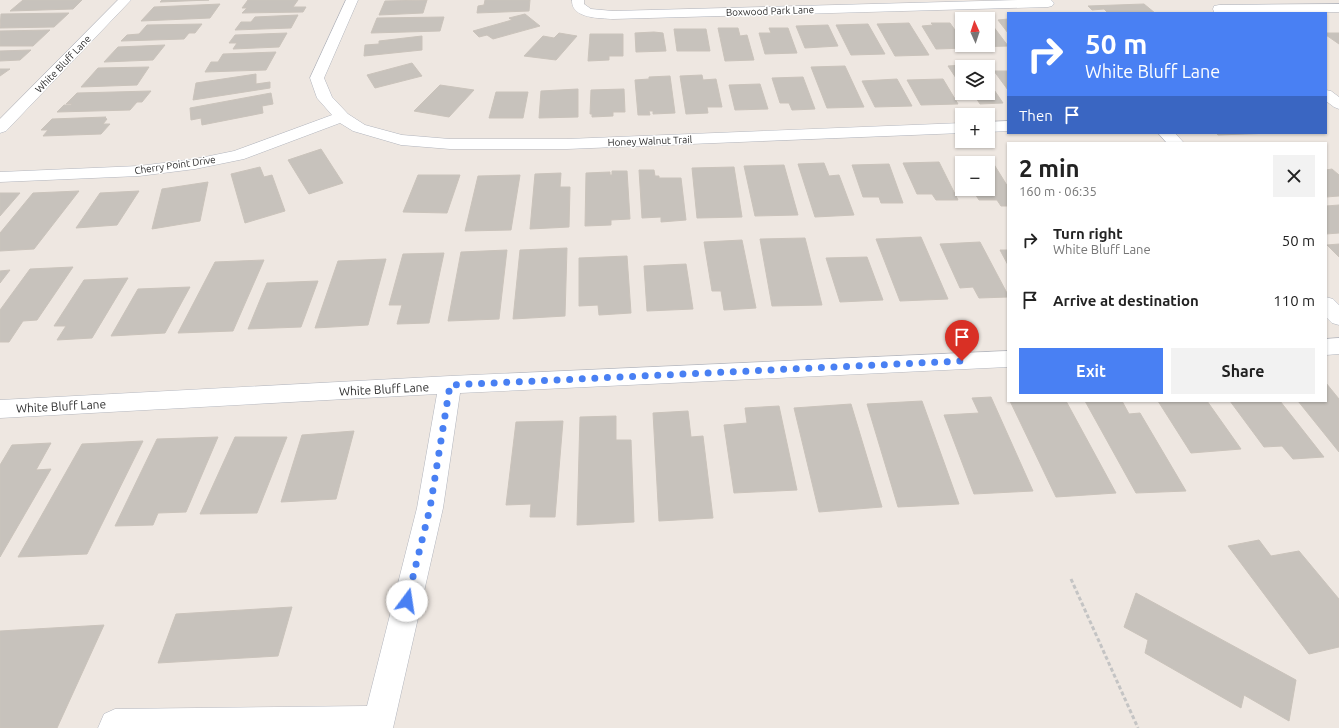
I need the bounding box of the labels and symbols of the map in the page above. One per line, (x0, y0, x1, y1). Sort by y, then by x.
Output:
street label: Boxwood Park Lane (726, 4, 814, 18)
north arrow (955, 12, 995, 52)
street label: White Bluff Lane (33, 33, 93, 95)
street label: Honey Walnut Trail (607, 134, 693, 148)
street label: Cherry Point Drive (134, 154, 216, 176)
pin (945, 320, 979, 361)
street label: White Bluff Lane (339, 380, 429, 398)
street label: White Bluff Lane (16, 397, 106, 415)
position arrow (386, 580, 428, 622)

